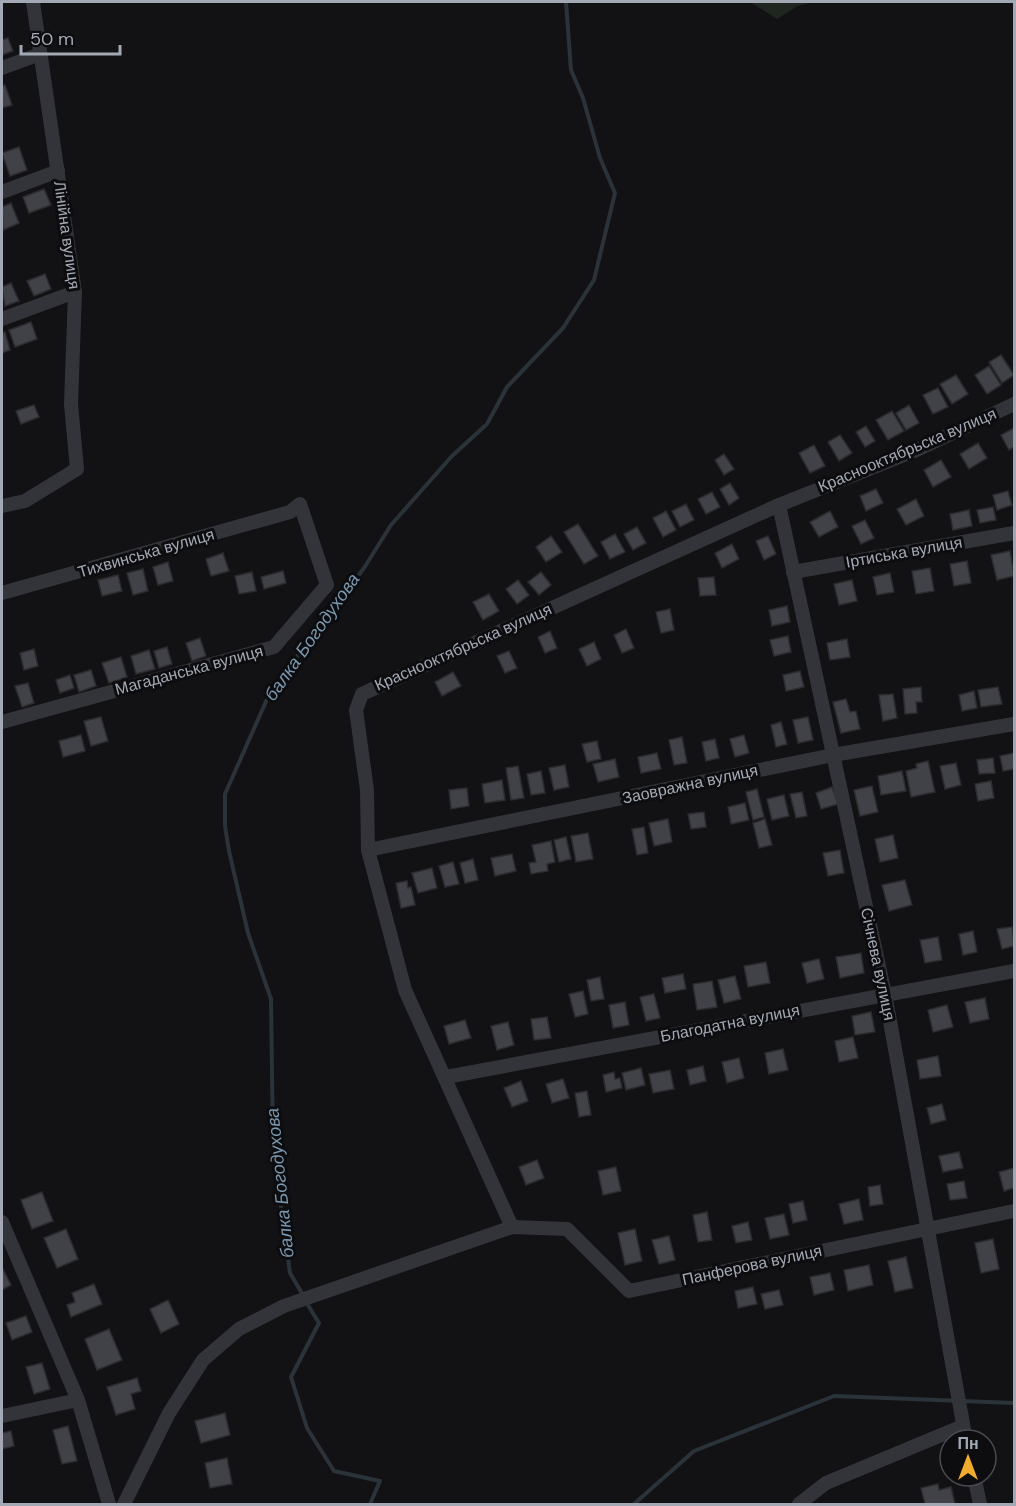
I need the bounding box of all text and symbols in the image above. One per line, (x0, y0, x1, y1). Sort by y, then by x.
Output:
scale bar (21, 18, 120, 56)
text: 50 m (30, 27, 74, 51)
street label: Лінійна вулиця (49, 179, 85, 291)
street label: Краснооктябрьска вулиця (815, 403, 999, 497)
street label: Тихвинська вулиця (75, 523, 217, 583)
street label: Іртиська вулиця (844, 531, 964, 573)
water label: балка Богодухова (259, 568, 365, 706)
street label: Краснооктябрьска вулиця (371, 598, 555, 696)
street label: Магаданська вулиця (113, 640, 265, 700)
street label: Заовражна вулиця (620, 759, 760, 809)
street label: Січнева вулиця (856, 906, 900, 1022)
street label: Благодатна вулиця (658, 999, 802, 1047)
water label: балка Богодухова (260, 1107, 300, 1259)
street label: Панферова вулиця (680, 1240, 824, 1290)
north arrow (938, 1428, 998, 1488)
text: Пн (957, 1433, 979, 1454)

